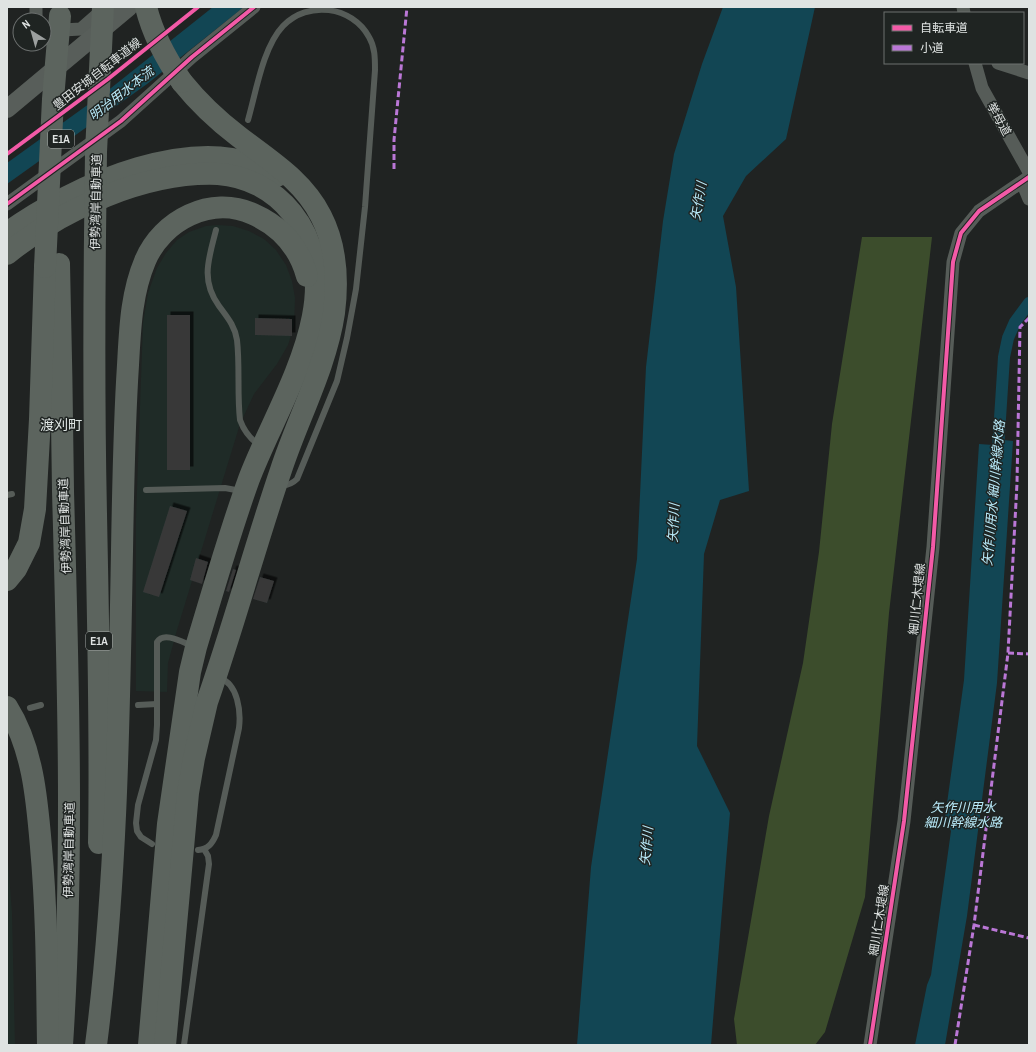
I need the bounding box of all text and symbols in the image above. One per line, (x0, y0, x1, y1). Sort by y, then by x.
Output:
north arrow (12, 12, 52, 52)
legend (884, 12, 1024, 64)
text: N (19, 16, 33, 32)
text: 自転車道 (920, 20, 968, 36)
street label: 豊田安城自転車道線 (50, 34, 144, 114)
text: 小道 (920, 40, 944, 56)
water label: 明治用水本流 (85, 61, 159, 124)
street label: 挙母道 (983, 99, 1015, 139)
road number: E1A (48, 130, 74, 148)
street label: 伊勢湾岸自動車道 (87, 154, 105, 250)
water label: 矢作川 (687, 178, 711, 222)
district label: 渡刈町 (40, 416, 82, 434)
water label: 矢作川用水 細川幹線水路 (979, 419, 1008, 566)
street label: 伊勢湾岸自動車道 (55, 478, 75, 574)
water label: 矢作川 (664, 501, 683, 543)
street label: 細川仁木堤線 (905, 562, 929, 636)
road number: E1A (86, 632, 112, 650)
water label: 矢作川用水 細川幹線水路 (924, 799, 1003, 831)
street label: 伊勢湾岸自動車道 (60, 802, 78, 898)
water label: 矢作川 (636, 824, 657, 866)
street label: 細川仁木堤線 (865, 883, 893, 957)

